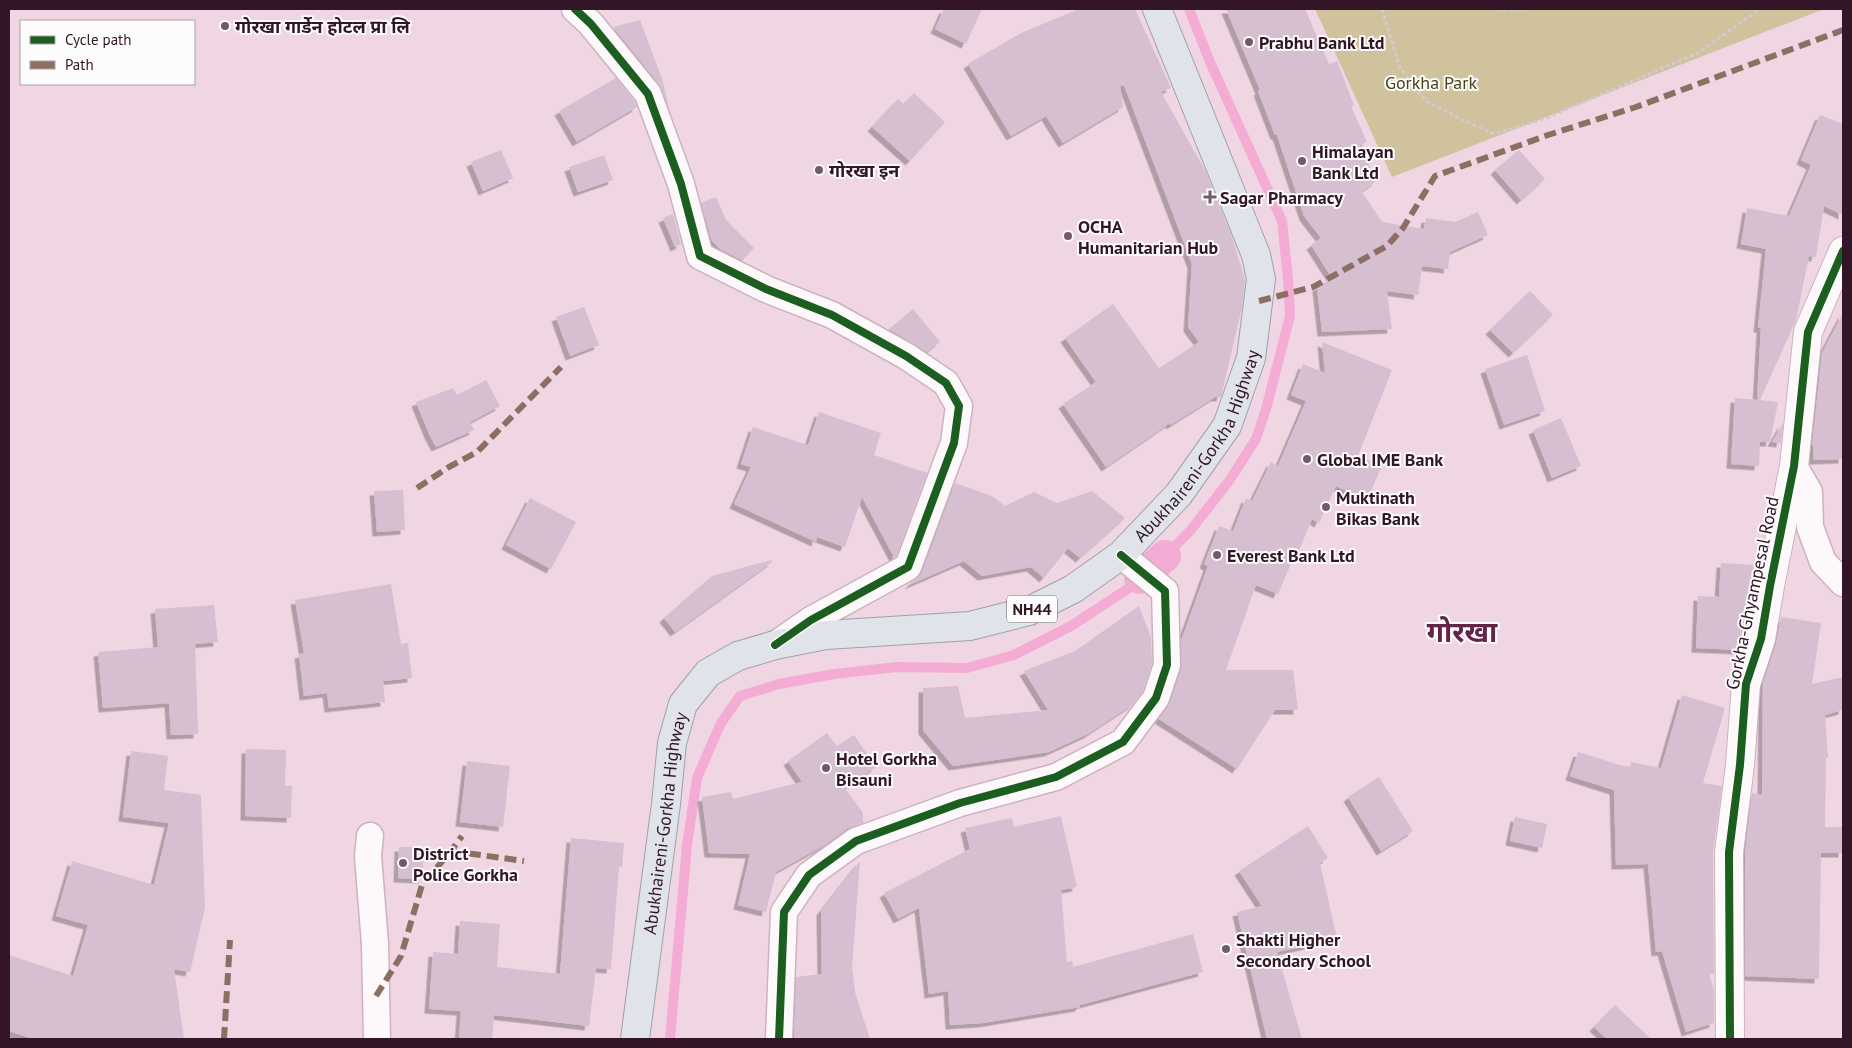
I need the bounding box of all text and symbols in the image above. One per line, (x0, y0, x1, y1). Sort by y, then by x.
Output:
place label: गोरखा गार्डेन होटल प्रा लि (235, 15, 410, 38)
legend (20, 20, 195, 85)
marker: गोरखा गार्डेन होटल प्रा लि (219, 20, 231, 32)
text: Cycle path (65, 30, 131, 49)
place label: Prabhu Bank Ltd (1259, 31, 1385, 54)
marker: Prabhu Bank Ltd (1243, 36, 1255, 48)
text: Path (65, 55, 94, 74)
park label: Gorkha Park (1385, 71, 1477, 94)
place label: Himalayan Bank Ltd (1312, 140, 1394, 184)
marker: Himalayan Bank Ltd (1296, 155, 1308, 167)
place label: गोरखा इन (829, 159, 900, 182)
marker: गोरखा इन (813, 164, 825, 176)
place label: Sagar Pharmacy (1220, 186, 1343, 209)
marker: Sagar Pharmacy (1204, 191, 1216, 203)
place label: OCHA Humanitarian Hub (1078, 215, 1219, 259)
marker: OCHA Humanitarian Hub (1062, 230, 1074, 242)
street label: Abukhaireni-Gorkha Highway (1128, 348, 1263, 546)
place label: Global IME Bank (1317, 448, 1443, 471)
marker: Global IME Bank (1301, 453, 1313, 465)
place label: Muktinath Bikas Bank (1336, 486, 1420, 530)
street label: Gorkha-Ghyampesal Road (1720, 494, 1784, 692)
marker: Muktinath Bikas Bank (1320, 501, 1332, 513)
place label: Everest Bank Ltd (1227, 544, 1355, 567)
marker: Everest Bank Ltd (1211, 549, 1223, 561)
road number: NH44 (1007, 596, 1057, 622)
district label: गोरखा (1427, 613, 1498, 650)
street label: Abukhaireni-Gorkha Highway (637, 708, 692, 936)
place label: Hotel Gorkha Bisauni (836, 747, 937, 791)
marker: Hotel Gorkha Bisauni (820, 762, 832, 774)
place label: District Police Gorkha (413, 842, 518, 886)
marker: District Police Gorkha (397, 857, 409, 869)
place label: Shakti Higher Secondary School (1236, 928, 1371, 972)
marker: Shakti Higher Secondary School (1220, 943, 1232, 955)

